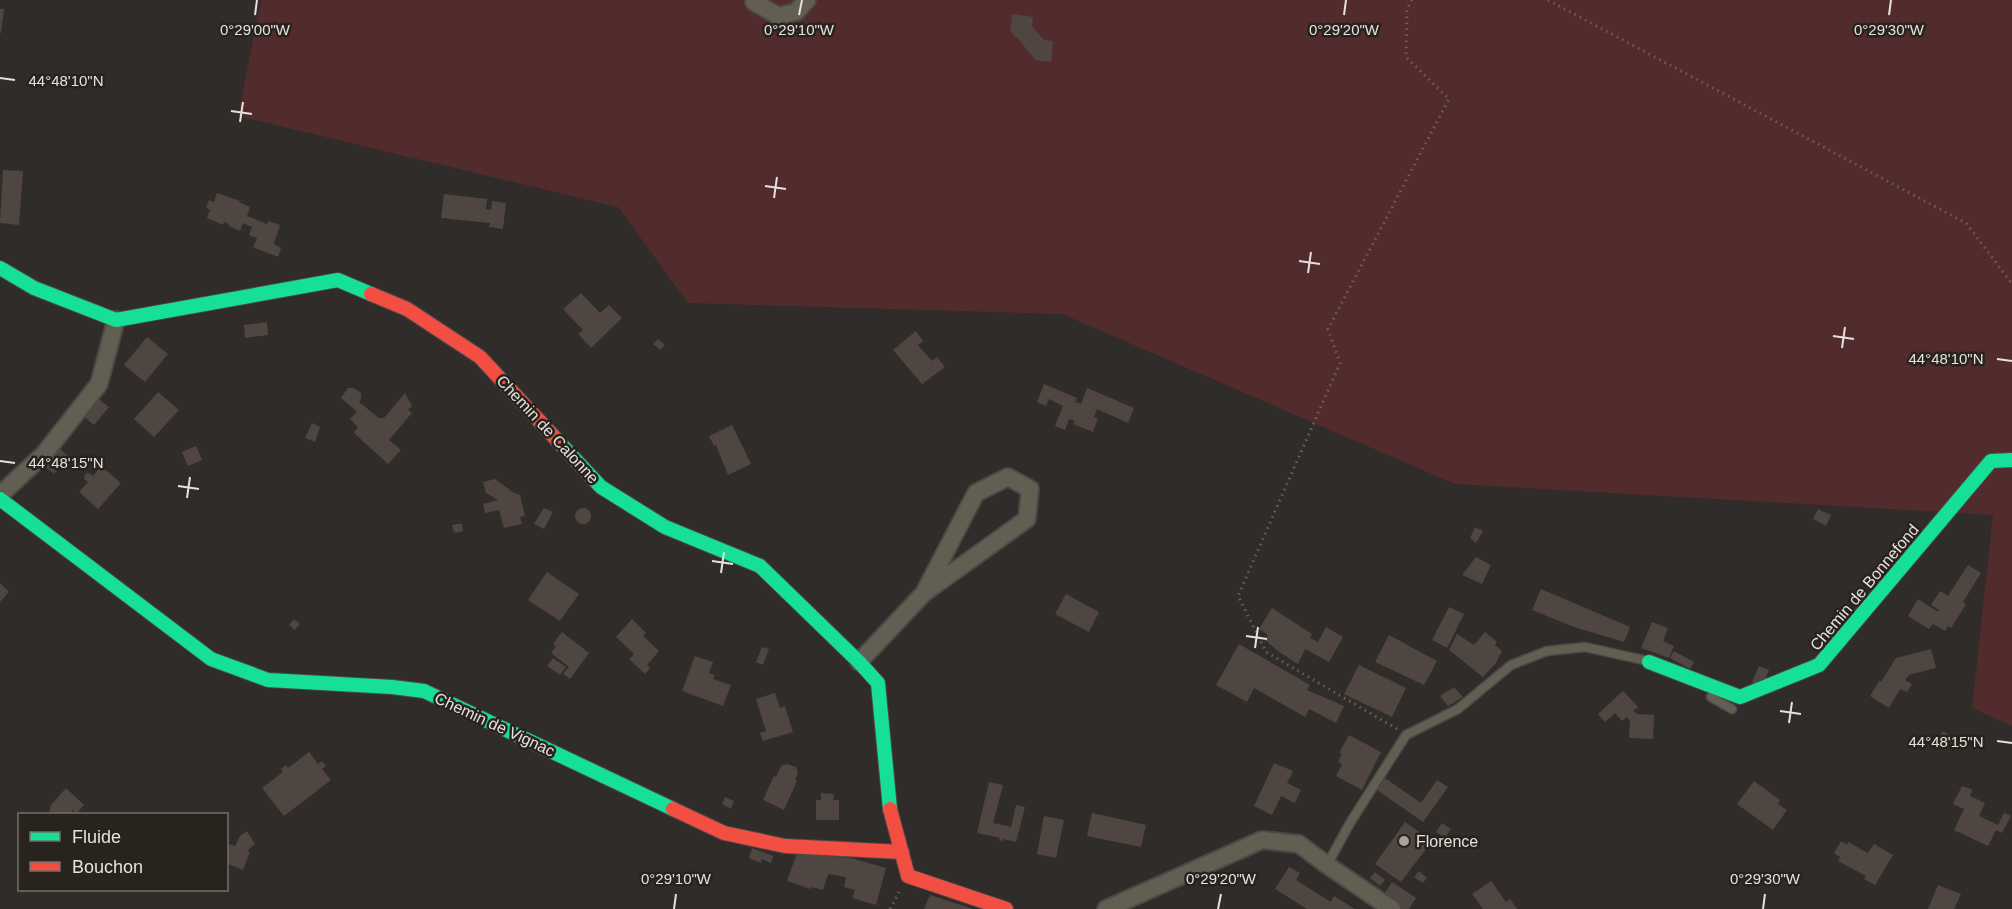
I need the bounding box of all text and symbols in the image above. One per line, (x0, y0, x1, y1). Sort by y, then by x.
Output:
text: 0°29'00"W (220, 21, 291, 38)
text: 0°29'10"W (764, 21, 835, 38)
text: 0°29'20"W (1309, 21, 1380, 38)
text: 0°29'30"W (1854, 21, 1925, 38)
text: 44°48'10"N (28, 72, 104, 89)
text: 44°48'10"N (1908, 350, 1984, 367)
street label: Chemin de Calonne (493, 372, 602, 487)
text: 44°48'15"N (28, 454, 104, 471)
street label: Chemin de Bonnefond (1807, 521, 1922, 654)
street label: Chemin de Vignac (432, 689, 557, 760)
text: 44°48'15"N (1908, 733, 1984, 750)
legend (18, 813, 228, 891)
text: Fluide (72, 827, 121, 847)
place label: Florence (1416, 833, 1478, 850)
marker: Florence (1397, 834, 1411, 848)
text: Bouchon (72, 857, 143, 877)
text: 0°29'10"W (641, 870, 712, 887)
text: 0°29'20"W (1186, 870, 1257, 887)
text: 0°29'30"W (1730, 870, 1801, 887)

